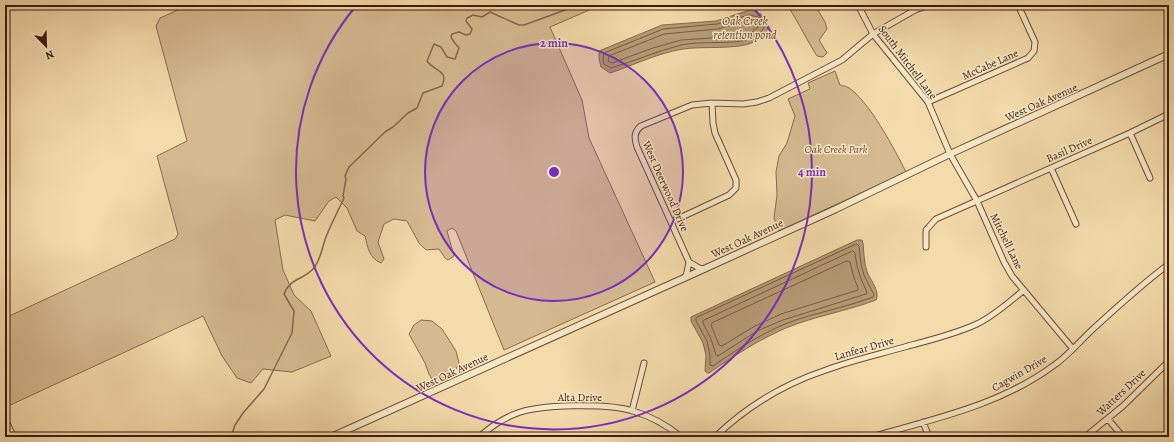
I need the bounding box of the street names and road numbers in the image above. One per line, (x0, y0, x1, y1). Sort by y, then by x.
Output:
street label: South Mitchell Lane (875, 22, 941, 103)
street label: McCabe Lane (960, 45, 1021, 84)
street label: West Oak Avenue (1002, 80, 1080, 126)
street label: Basil Drive (1044, 133, 1095, 166)
street label: West Deerwood Drive (638, 138, 692, 234)
street label: Mitchell Lane (987, 211, 1027, 272)
street label: West Oak Avenue (708, 215, 786, 262)
street label: Lanfear Drive (833, 333, 896, 364)
street label: West Oak Avenue (413, 349, 491, 396)
street label: Cagwin Drive (989, 352, 1050, 395)
street label: Watters Drive (1093, 366, 1149, 420)
street label: Alta Drive (557, 390, 602, 405)

